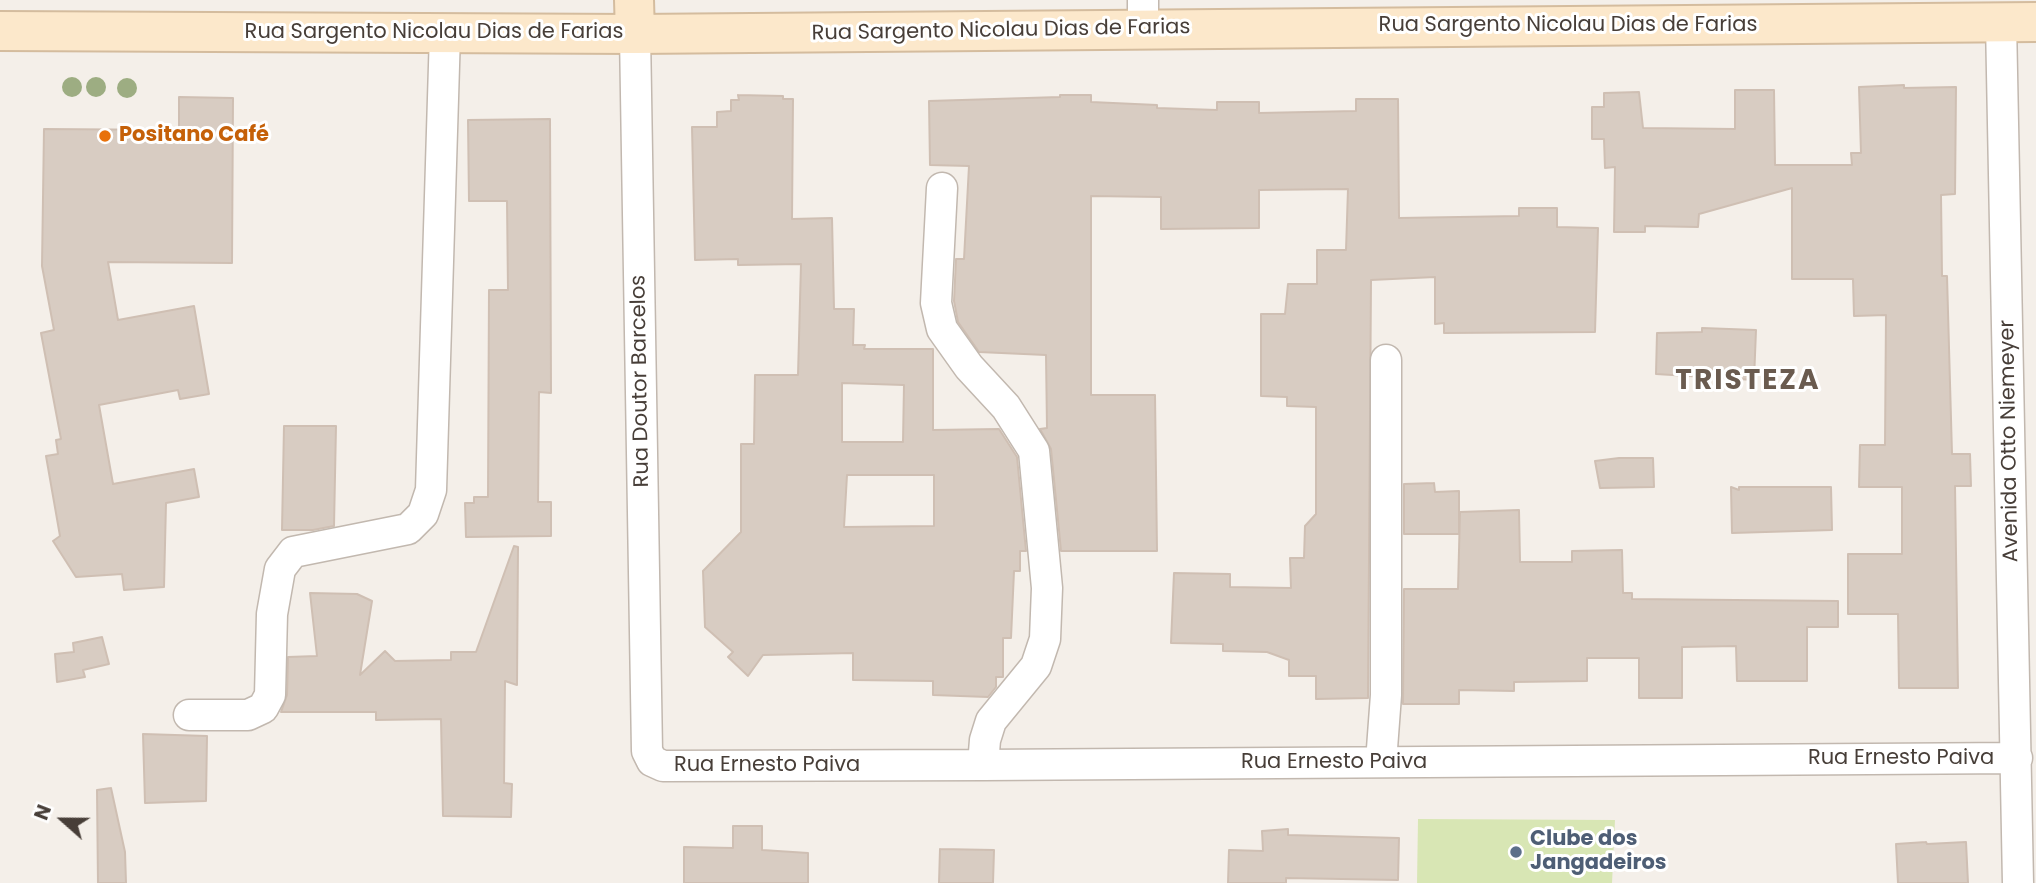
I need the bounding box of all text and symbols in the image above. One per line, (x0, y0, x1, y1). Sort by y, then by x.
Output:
street label: Rua Sargento Nicolau Dias de Farias (1379, 13, 1757, 39)
street label: Rua Sargento Nicolau Dias de Farias (811, 15, 1191, 47)
street label: Rua Sargento Nicolau Dias de Farias (245, 20, 623, 46)
place label: Positano Café (119, 123, 269, 149)
marker: Positano Café (97, 128, 113, 144)
street label: Rua Doutor Barcelos (627, 275, 655, 487)
street label: Avenida Otto Niemeyer (1995, 319, 2025, 563)
district label: TRISTEZA (1676, 365, 1820, 399)
street label: Rua Ernesto Paiva (1808, 746, 1994, 772)
street label: Rua Ernesto Paiva (1241, 750, 1427, 776)
street label: Rua Ernesto Paiva (674, 753, 860, 779)
north arrow (28, 785, 98, 855)
text: N (28, 801, 58, 824)
place label: Clube dos Jangadeiros (1530, 827, 1667, 877)
marker: Clube dos Jangadeiros (1508, 844, 1524, 860)

